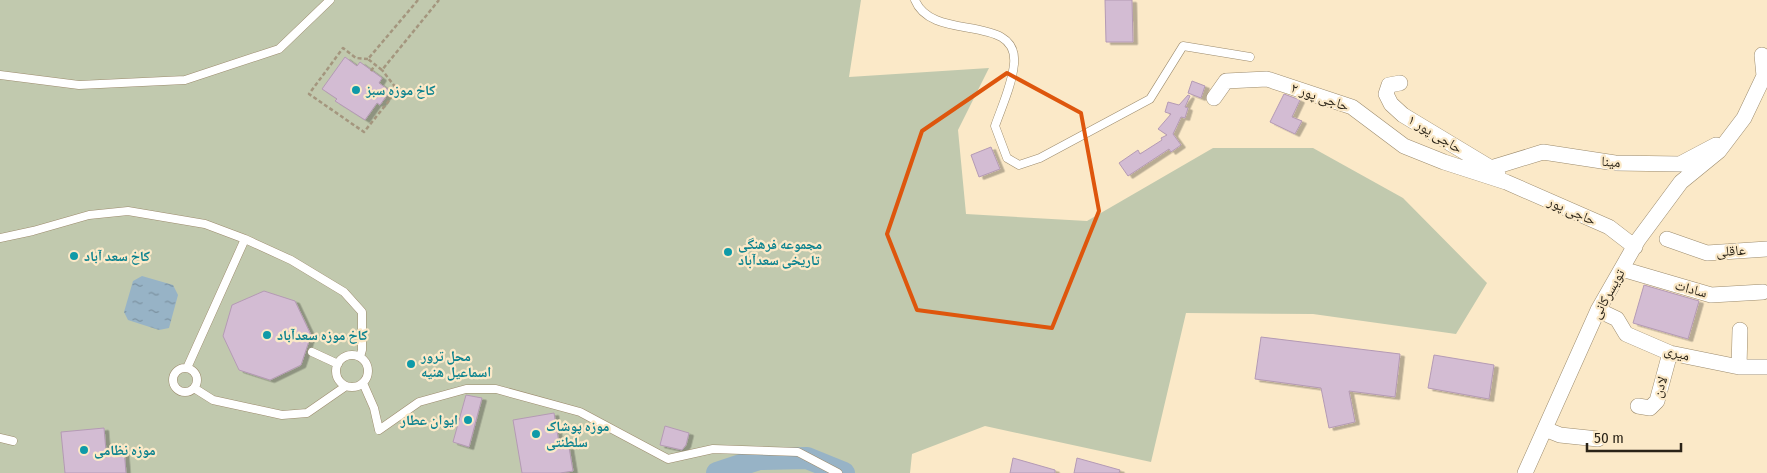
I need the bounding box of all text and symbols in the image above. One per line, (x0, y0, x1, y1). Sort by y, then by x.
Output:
street label: حاجی پور ۲ (1289, 79, 1352, 115)
place label: کاخ موزه سبز (365, 82, 435, 99)
marker: کاخ موزه سبز (350, 84, 362, 96)
street label: حاجی پور ۱ (1405, 111, 1465, 157)
street label: مینا (1601, 153, 1621, 171)
street label: حاجی پور (1544, 192, 1599, 229)
place label: مجموعه فرهنگی تاریخی سعدآباد (738, 236, 822, 269)
street label: عاقلی (1716, 241, 1746, 261)
marker: مجموعه فرهنگی تاریخی سعدآباد (722, 246, 734, 258)
place label: کاخ سعد آباد (84, 248, 150, 265)
marker: کاخ سعد آباد (68, 250, 80, 262)
street label: تویسرکانی (1587, 266, 1629, 322)
street label: سادات (1673, 277, 1709, 301)
place label: کاخ موزه سعدآباد (277, 327, 368, 344)
marker: کاخ موزه سعدآباد (261, 329, 273, 341)
street label: میری (1662, 341, 1692, 365)
place label: محل ترور اسماعیل هنیه (420, 348, 491, 381)
marker: محل ترور اسماعیل هنیه (405, 358, 417, 370)
street label: لادن (1649, 374, 1671, 400)
place label: ایوان عطار (400, 412, 458, 429)
marker: ایوان عطار (462, 414, 474, 426)
place label: موزه پوشاک سلطنتی (546, 418, 609, 451)
scale bar (1587, 420, 1681, 452)
marker: موزه پوشاک سلطنتی (530, 428, 542, 440)
text: 50 m (1594, 429, 1624, 447)
place label: موزه نظامی (94, 442, 156, 459)
marker: موزه نظامی (78, 444, 90, 456)

